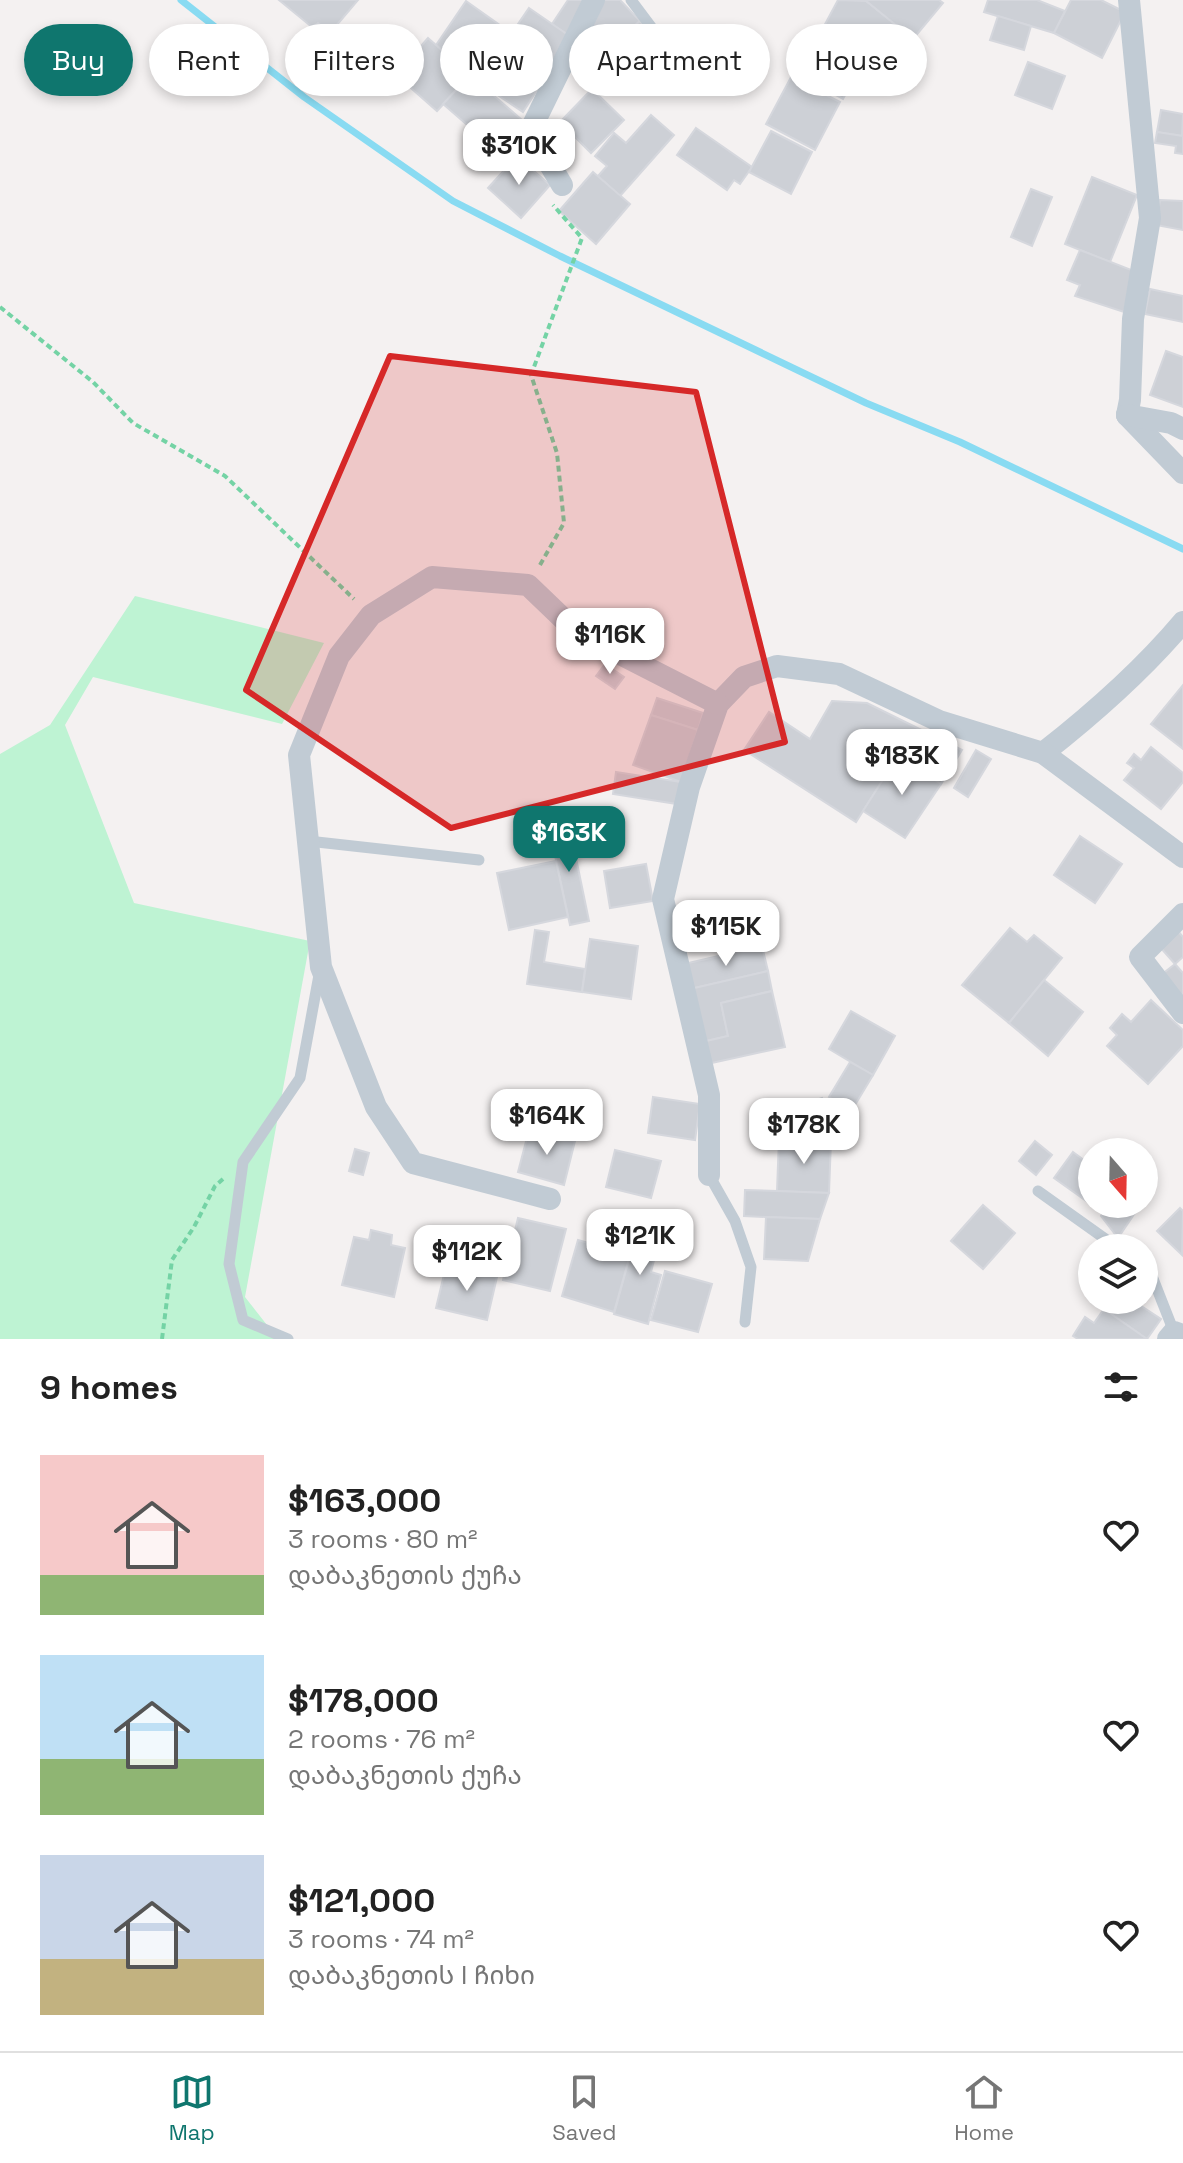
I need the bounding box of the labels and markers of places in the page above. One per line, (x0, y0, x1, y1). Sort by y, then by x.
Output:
pin: $310K (463, 119, 575, 187)
pin: $116K (554, 608, 666, 676)
pin: $183K (846, 729, 958, 797)
pin: $163K (513, 806, 625, 874)
pin: $115K (670, 900, 782, 968)
pin: $164K (491, 1089, 603, 1157)
pin: $178K (748, 1098, 860, 1166)
pin: $121K (584, 1209, 696, 1277)
pin: $112K (411, 1225, 523, 1293)

